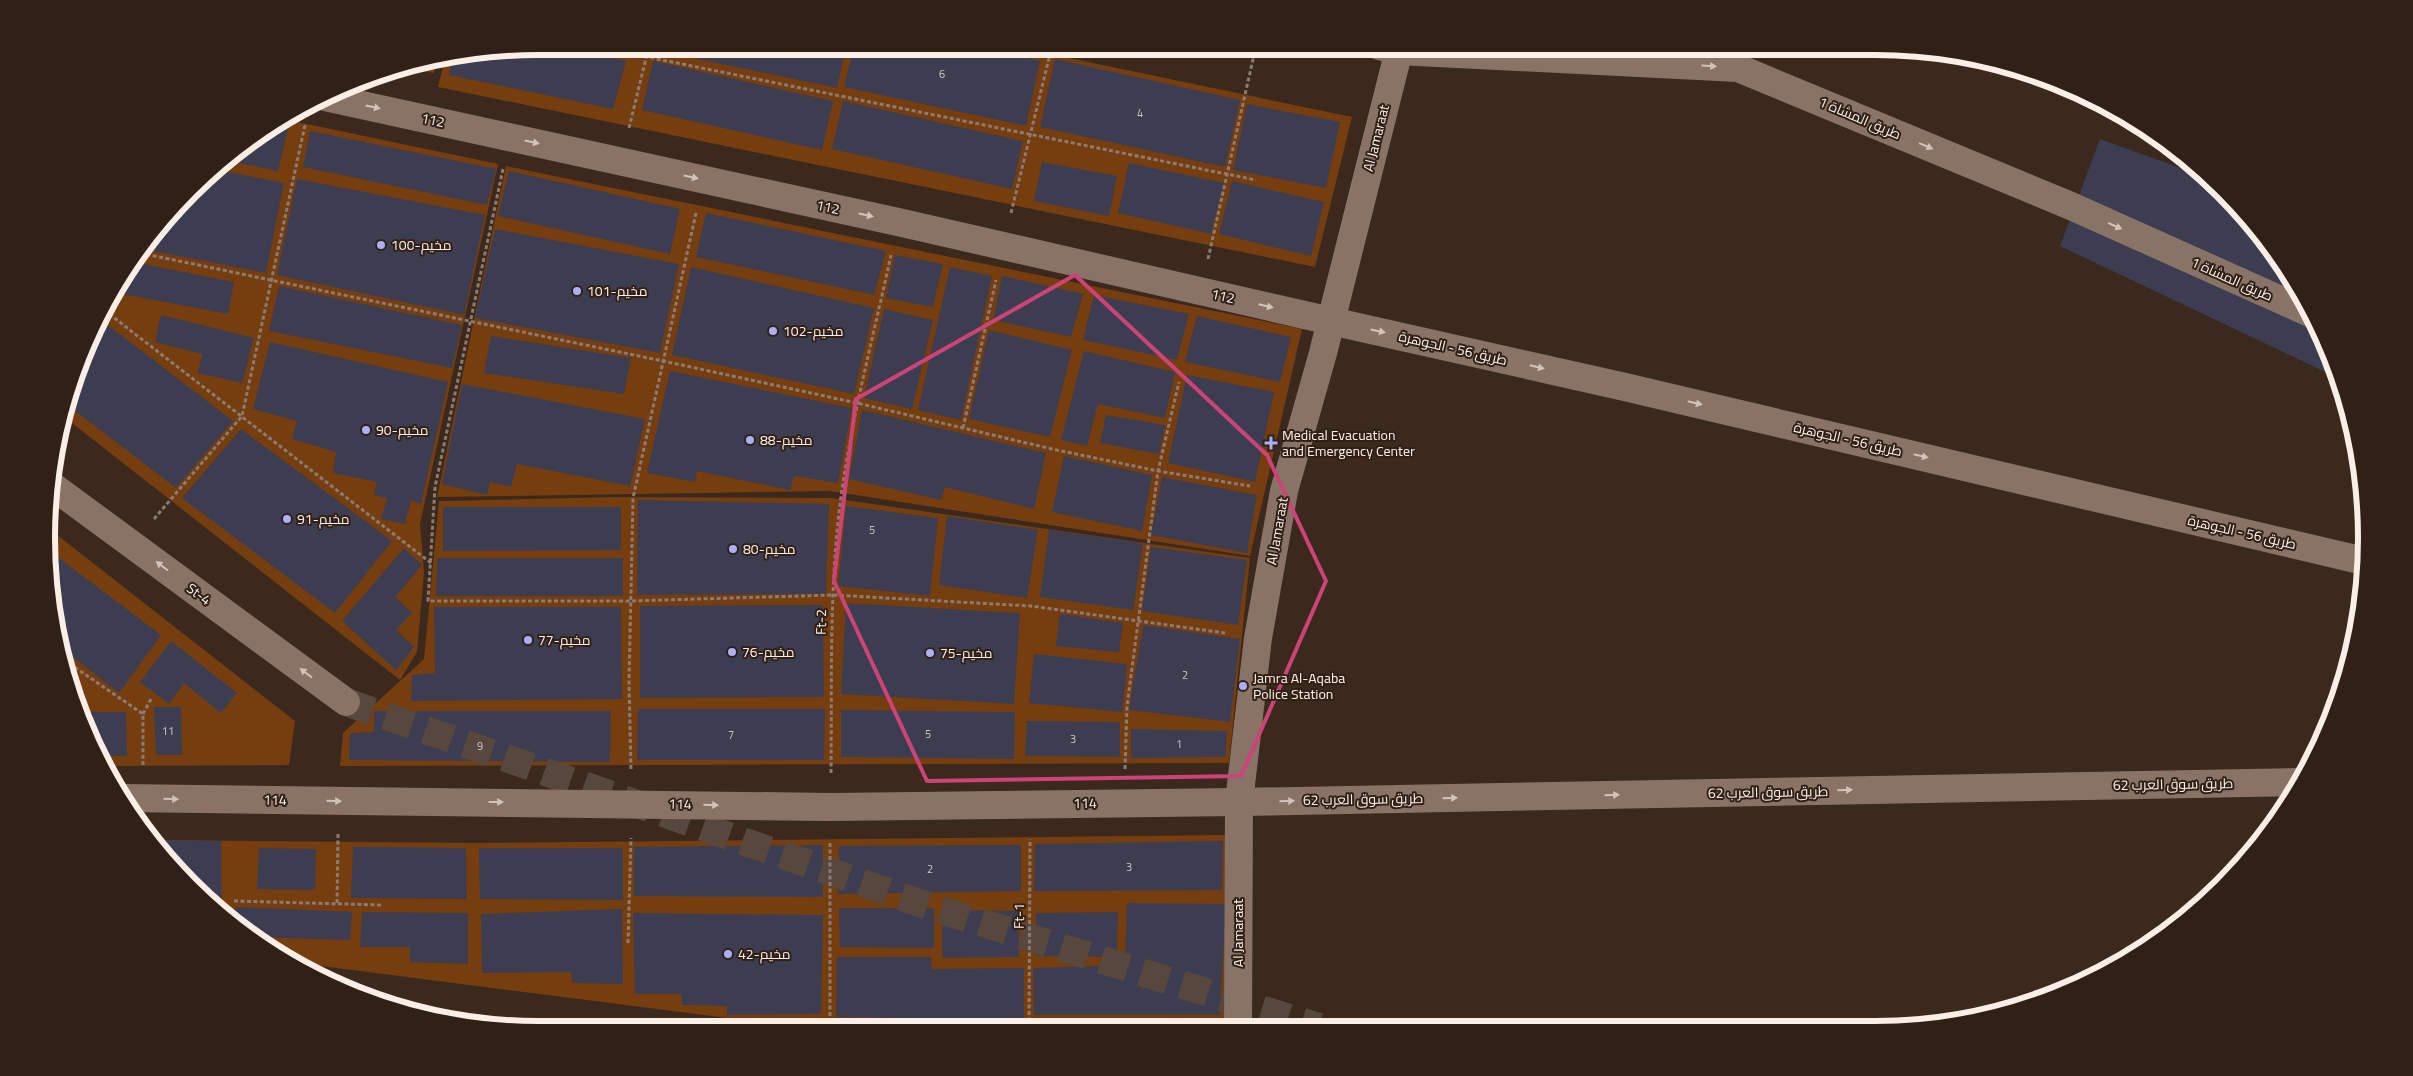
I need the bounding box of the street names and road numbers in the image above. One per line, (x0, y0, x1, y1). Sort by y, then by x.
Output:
street label: طريق المشاة 1 (1815, 89, 1905, 147)
street label: Al Jamaraat (1355, 102, 1397, 174)
street label: 112 (419, 105, 447, 135)
street label: 112 (814, 192, 842, 222)
street label: طريق المشاة 1 (2187, 249, 2277, 309)
street label: 112 (1209, 281, 1237, 311)
street label: طريق 56 - الجوهرة (1396, 323, 1510, 373)
street label: طريق 56 - الجوهرة (1791, 414, 1905, 464)
street label: Al Jamaraat (1258, 495, 1296, 567)
street label: طريق 56 - الجوهرة (2185, 507, 2299, 557)
street label: St-4 (181, 576, 217, 612)
street label: Ft-2 (808, 609, 834, 635)
street label: طريق سوق العرب 62 (2113, 770, 2233, 798)
street label: طريق سوق العرب 62 (1708, 778, 1828, 806)
street label: طريق سوق العرب 62 (1303, 785, 1423, 813)
street label: 114 (263, 787, 287, 813)
street label: 114 (1073, 790, 1097, 816)
street label: 114 (668, 791, 692, 817)
street label: Al Jamaraat (1225, 899, 1251, 967)
street label: Ft-1 (1006, 903, 1032, 929)

